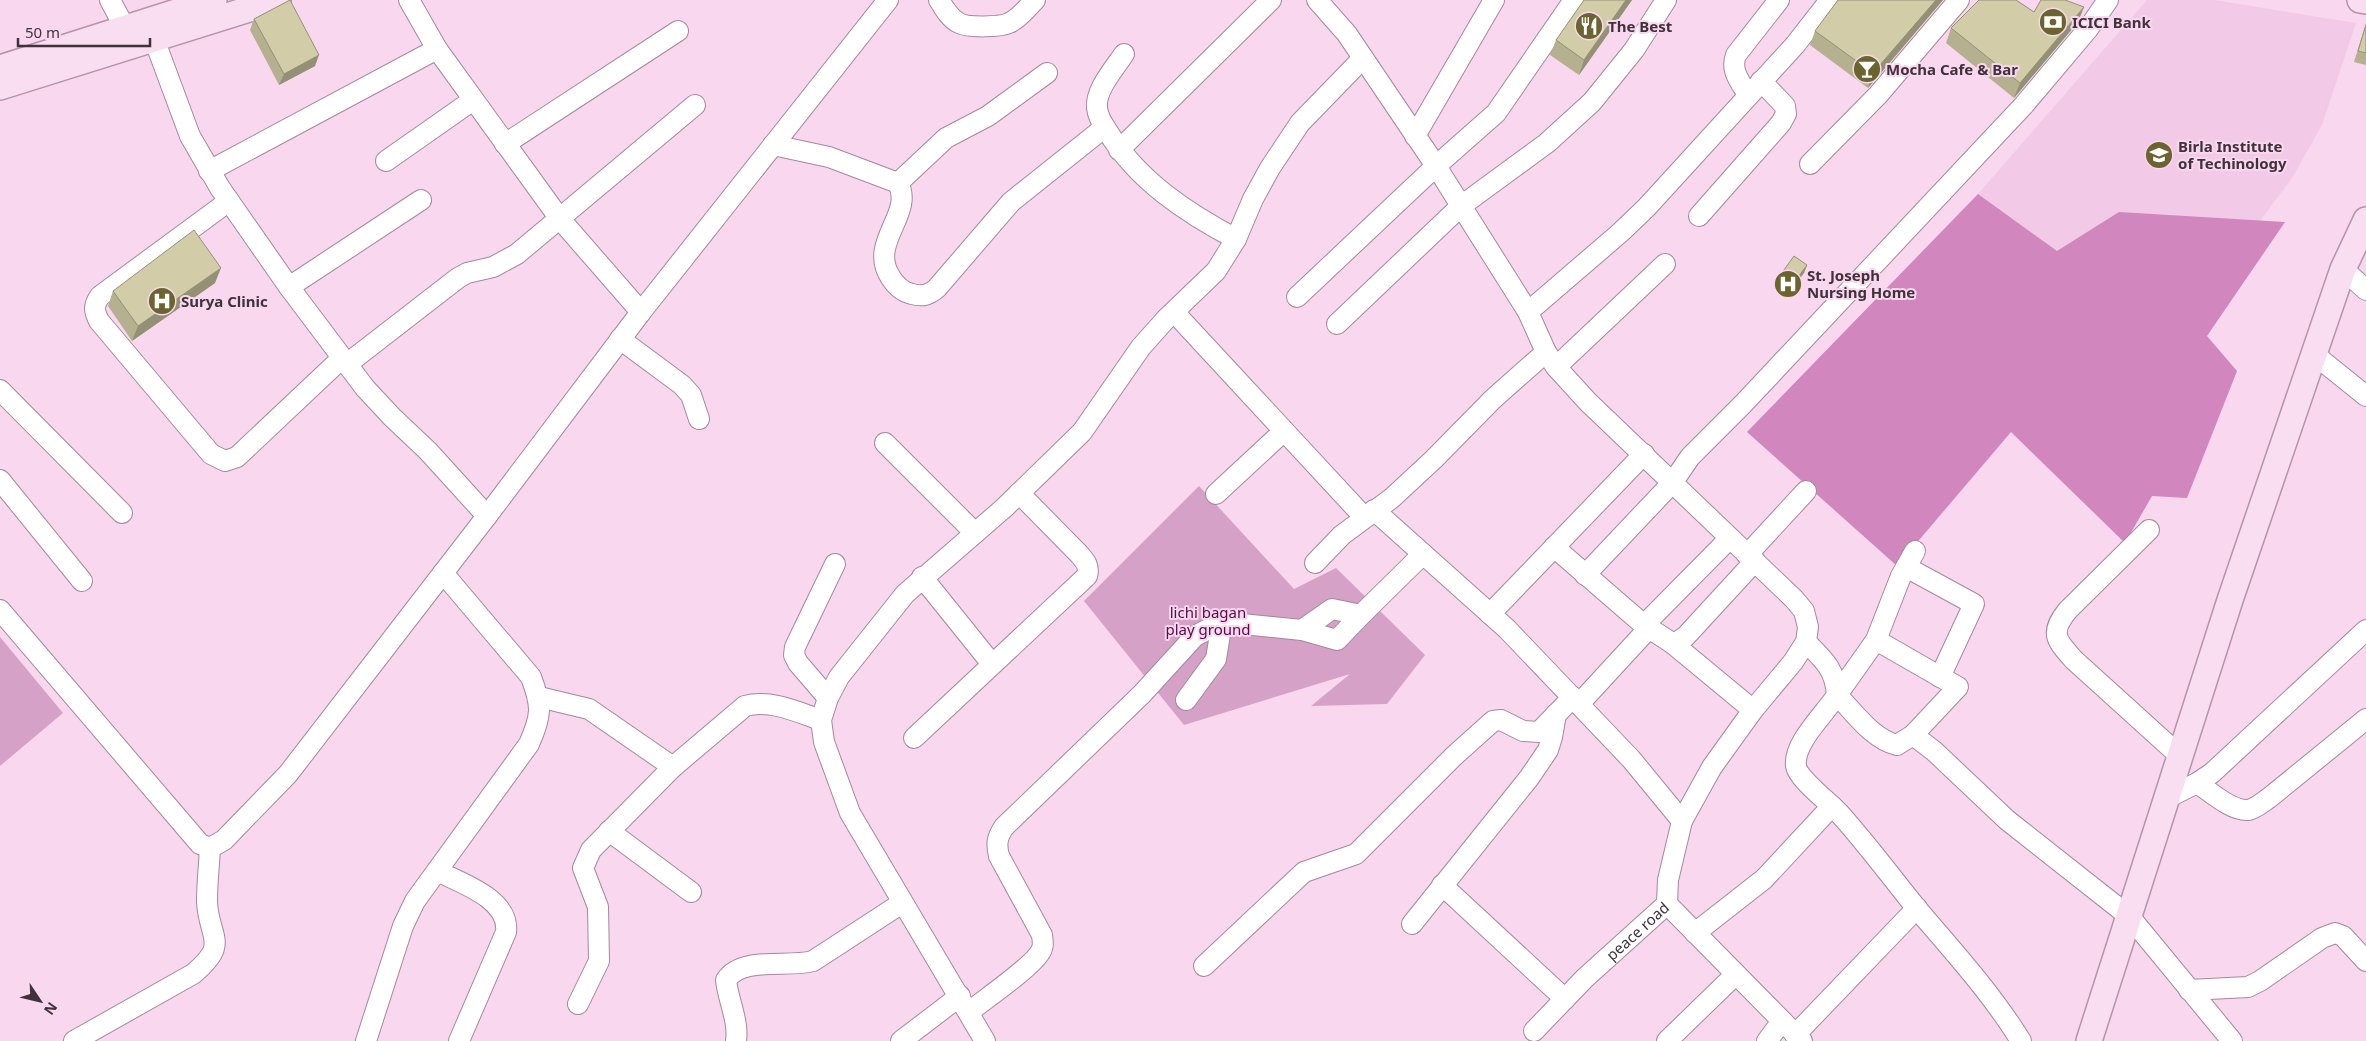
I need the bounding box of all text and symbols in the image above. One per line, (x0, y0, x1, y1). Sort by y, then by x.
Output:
bank icon: ICICI Bank (2038, 7, 2068, 37)
restaurant icon: The Best (1574, 11, 1604, 41)
place label: ICICI Bank (2072, 12, 2151, 32)
scale bar (18, 15, 150, 47)
place label: The Best (1608, 16, 1673, 36)
text: 50 m (25, 22, 60, 42)
bar icon: Mocha Cafe & Bar (1852, 54, 1882, 84)
place label: Mocha Cafe & Bar (1886, 59, 2018, 79)
place label: Birla Institute of Techinology (2178, 136, 2287, 173)
school or university icon: Birla Institute of Techinology (2144, 140, 2174, 170)
place label: St. Joseph Nursing Home (1807, 265, 1915, 302)
hospital icon: St. Joseph Nursing Home (1773, 269, 1803, 299)
hospital icon: Surya Clinic (147, 286, 177, 316)
place label: Surya Clinic (181, 291, 268, 311)
park label: lichi bagan play ground (1165, 602, 1251, 639)
street label: peace road (1602, 897, 1673, 964)
north arrow (15, 976, 65, 1026)
text: N (40, 999, 62, 1019)

